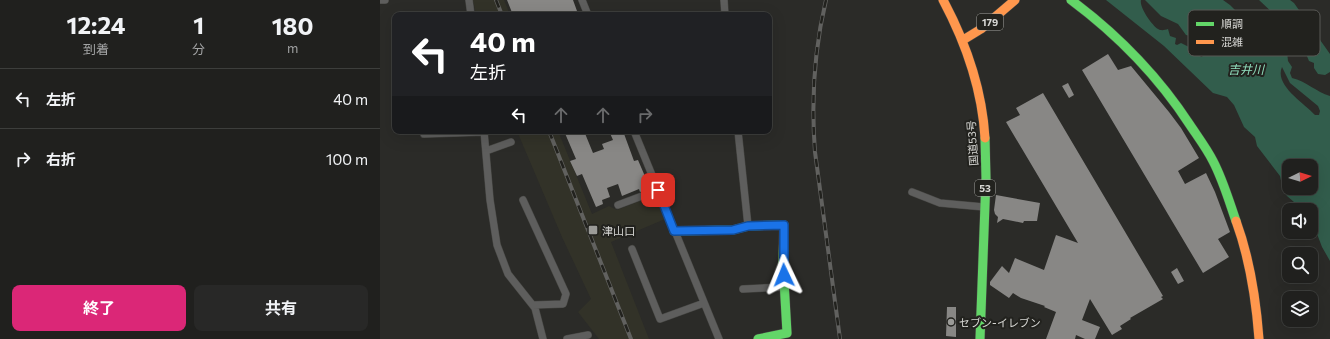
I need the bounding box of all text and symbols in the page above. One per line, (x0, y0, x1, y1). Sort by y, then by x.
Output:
text: 12:24 (67, 10, 126, 39)
text: 1 (193, 10, 204, 39)
legend (1188, 10, 1320, 56)
text: 180 (272, 11, 313, 40)
road number: 179 (977, 14, 1003, 30)
text: 順調 (1221, 17, 1243, 30)
text: 40 m (470, 24, 536, 58)
icon: left (404, 28, 456, 80)
text: 混雑 (1221, 35, 1243, 48)
text: m (287, 40, 298, 56)
text: 到着 (83, 41, 109, 57)
text: 分 (192, 41, 205, 57)
text: 左折 (470, 61, 506, 83)
water label: 吉井川 (1228, 62, 1266, 76)
icon: left (12, 88, 34, 110)
text: 左折 (46, 90, 76, 108)
text: 40 m (333, 90, 368, 108)
icon: left (508, 104, 530, 126)
icon: ahead (550, 104, 572, 126)
icon: ahead (592, 104, 614, 126)
icon: right (634, 104, 656, 126)
street label: 国道53号 (964, 120, 980, 166)
icon: right (12, 148, 34, 170)
text: 右折 (46, 150, 76, 168)
text: 100 m (326, 150, 368, 168)
north arrow (1282, 159, 1318, 195)
map controls (1282, 159, 1318, 327)
pin (641, 173, 675, 207)
icon: arrive (647, 179, 669, 201)
road number: 53 (975, 180, 995, 196)
button: sound (1282, 203, 1318, 239)
marker: 津山口 (587, 224, 599, 236)
place label: 津山口 (602, 224, 635, 237)
button: search (1282, 247, 1318, 283)
position arrow (763, 254, 805, 296)
button: 終了 (12, 285, 186, 331)
button: 共有 (194, 285, 368, 331)
button: layers (1282, 291, 1318, 327)
place label: セブン-イレブン (959, 316, 1041, 329)
marker: セブン-イレブン (946, 317, 956, 327)

